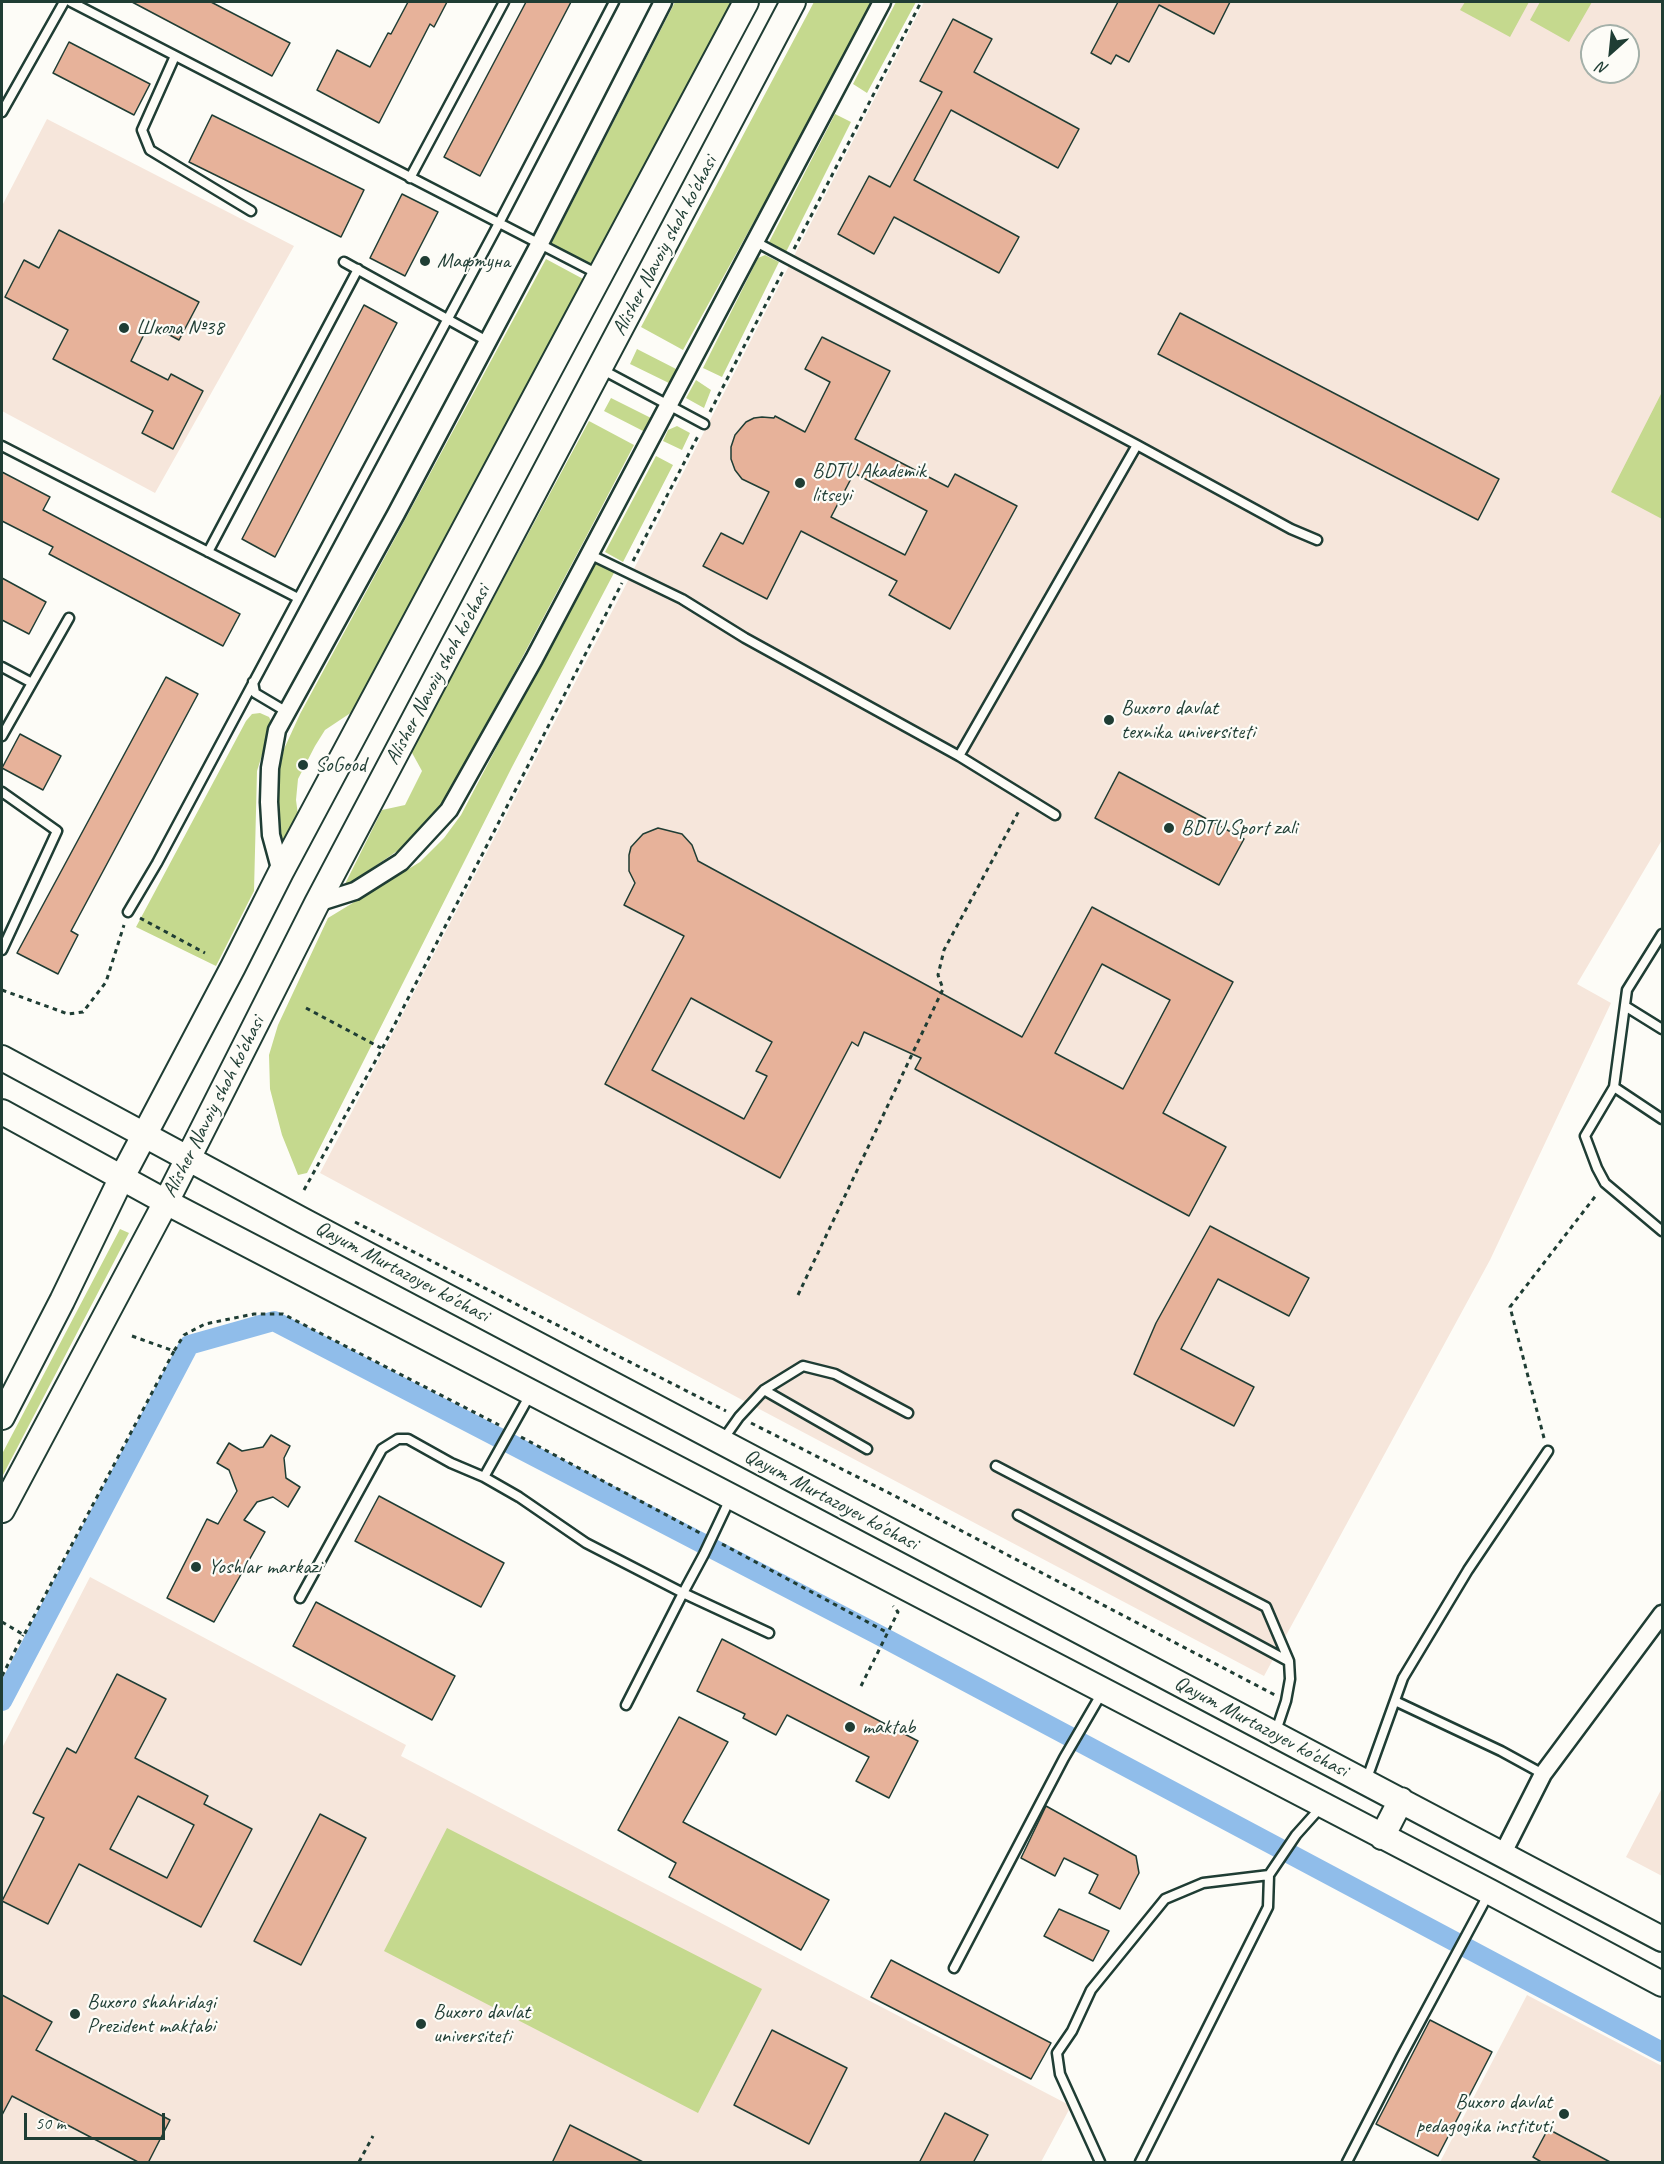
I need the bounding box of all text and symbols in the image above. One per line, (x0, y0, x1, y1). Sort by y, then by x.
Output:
north arrow (1580, 24, 1640, 84)
text: N (1594, 57, 1612, 79)
street label: Alisher Navoiy shoh ko'chasi (607, 152, 723, 340)
place label: Мафтуна (437, 248, 510, 274)
marker: Мафтуна (418, 254, 432, 268)
place label: Школа №38 (136, 315, 224, 341)
marker: Школа №38 (117, 321, 131, 335)
place label: BDTU Akademik litseyi (812, 458, 926, 508)
marker: BDTU Akademik litseyi (793, 476, 807, 490)
street label: Alisher Navoiy shoh ko'chasi (380, 581, 496, 769)
place label: Buxoro davlat texnika universiteti (1121, 695, 1255, 745)
marker: Buxoro davlat texnika universiteti (1102, 713, 1116, 727)
place label: SoGood (315, 752, 366, 778)
marker: SoGood (296, 758, 310, 772)
place label: BDTU Sport zali (1181, 815, 1297, 841)
marker: BDTU Sport zali (1162, 821, 1176, 835)
street label: Alisher Navoiy shoh ko'chasi (157, 1012, 271, 1202)
street label: Qayum Murtazoyev ko'chasi (311, 1216, 493, 1328)
street label: Qayum Murtazoyev ko'chasi (740, 1444, 922, 1556)
place label: Yoshlar markazi (208, 1554, 321, 1580)
marker: Yoshlar markazi (189, 1560, 203, 1574)
street label: Qayum Murtazoyev ko'chasi (1170, 1671, 1352, 1783)
place label: maktab (862, 1714, 915, 1740)
marker: maktab (843, 1720, 857, 1734)
place label: Buxoro shahridagi Prezident maktabi (87, 1989, 216, 2039)
place label: Buxoro davlat universiteti (433, 1999, 530, 2049)
marker: Buxoro shahridagi Prezident maktabi (68, 2007, 82, 2021)
marker: Buxoro davlat universiteti (414, 2017, 428, 2031)
place label: Buxoro davlat pedagogika instituti (1416, 2089, 1552, 2139)
scale bar (27, 2101, 168, 2139)
marker: Buxoro davlat pedagogika instituti (1557, 2107, 1571, 2121)
text: 50 m (35, 2112, 66, 2134)

